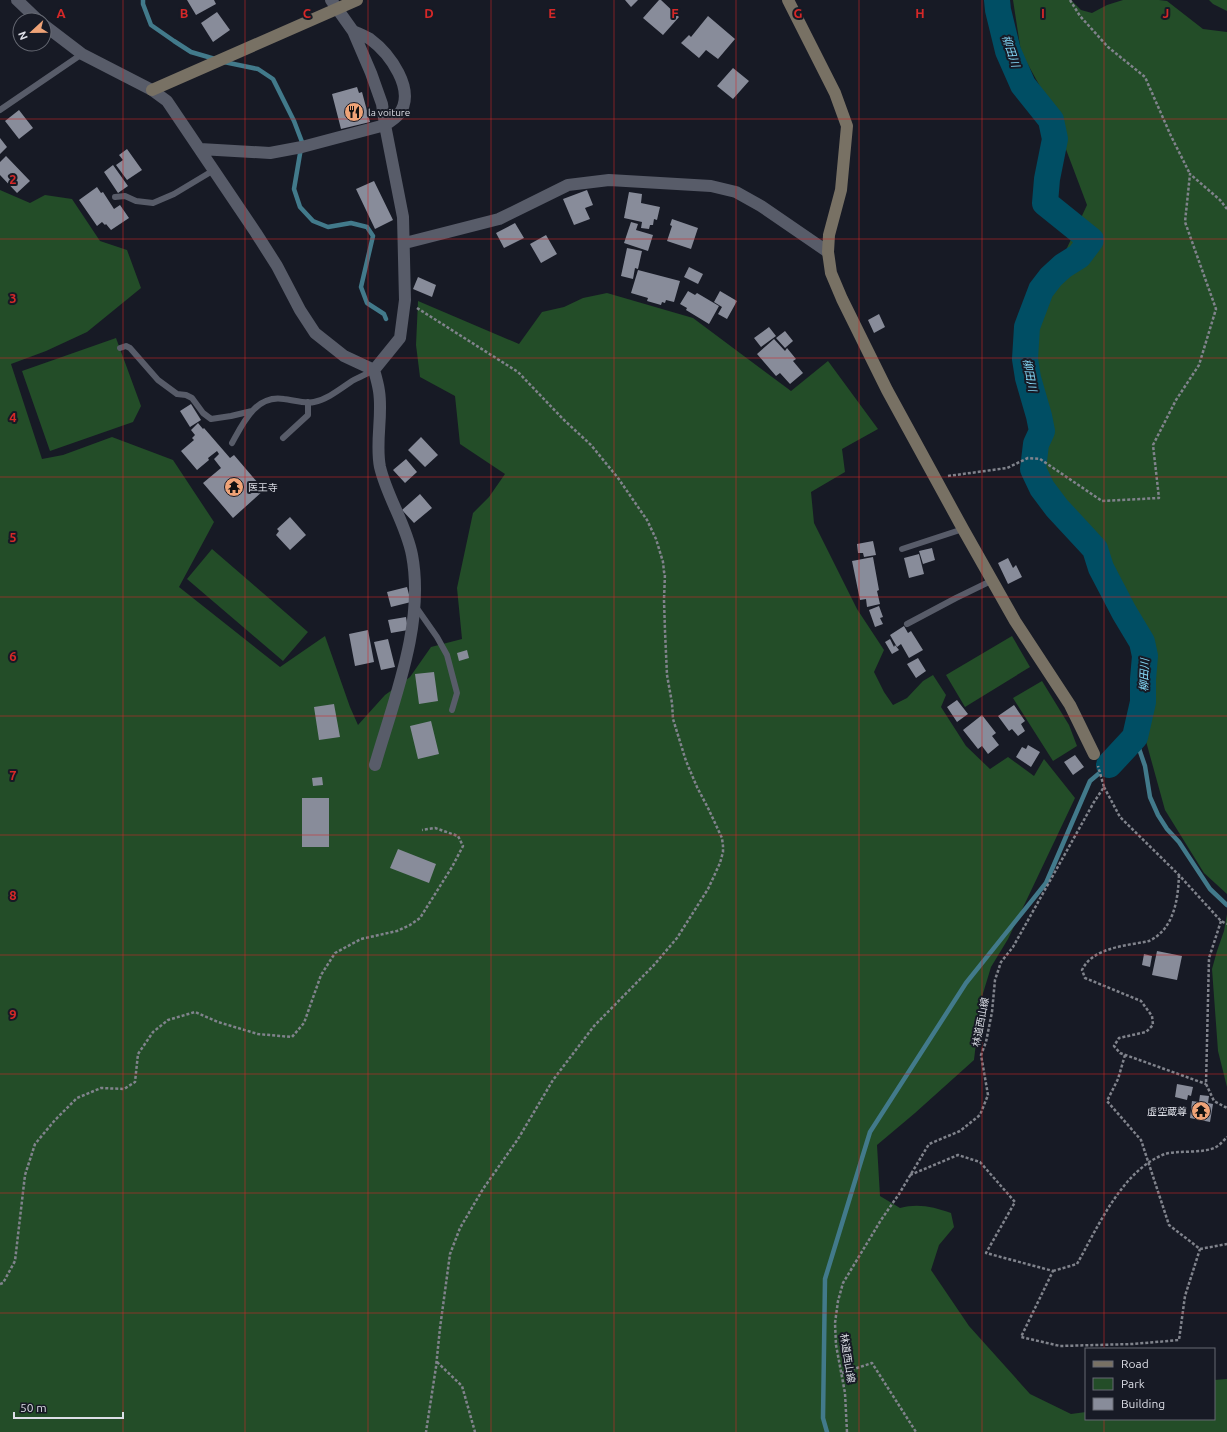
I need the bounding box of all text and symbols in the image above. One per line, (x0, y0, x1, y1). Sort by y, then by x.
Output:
text: A (56, 6, 66, 20)
text: B (180, 6, 189, 20)
text: C (303, 6, 312, 20)
text: D (424, 6, 434, 20)
text: E (548, 6, 556, 20)
text: F (671, 6, 679, 20)
text: G (794, 6, 803, 20)
text: H (915, 6, 925, 20)
text: I (1041, 6, 1045, 20)
text: J (1163, 6, 1169, 20)
north arrow (12, 12, 52, 52)
text: N (16, 30, 30, 42)
water label: 柳田川 (1000, 33, 1022, 69)
restaurant icon: la voiture (343, 101, 365, 123)
place label: la voiture (368, 107, 410, 118)
text: 2 (9, 172, 17, 186)
text: 3 (9, 291, 17, 305)
water label: 柳田川 (1021, 358, 1039, 393)
text: 4 (9, 410, 17, 424)
temple icon: 医王寺 (223, 476, 245, 498)
place label: 医王寺 (248, 482, 278, 493)
text: 5 (9, 530, 17, 544)
text: 6 (9, 649, 17, 663)
water label: 柳田川 (1137, 657, 1151, 692)
text: 7 (9, 768, 17, 782)
text: 8 (9, 888, 17, 902)
street label: 林道西山線 (970, 997, 991, 1048)
text: 9 (9, 1007, 17, 1021)
temple icon: 虚空蔵尊 (1190, 1100, 1212, 1122)
place label: 虚空蔵尊 (1147, 1106, 1187, 1117)
street label: 林道西山線 (838, 1333, 857, 1384)
legend (1085, 1348, 1215, 1420)
text: Road (1121, 1357, 1149, 1370)
text: Park (1121, 1377, 1145, 1390)
scale bar (14, 1394, 123, 1420)
text: Building (1121, 1397, 1165, 1410)
text: 50 m (20, 1401, 47, 1414)

